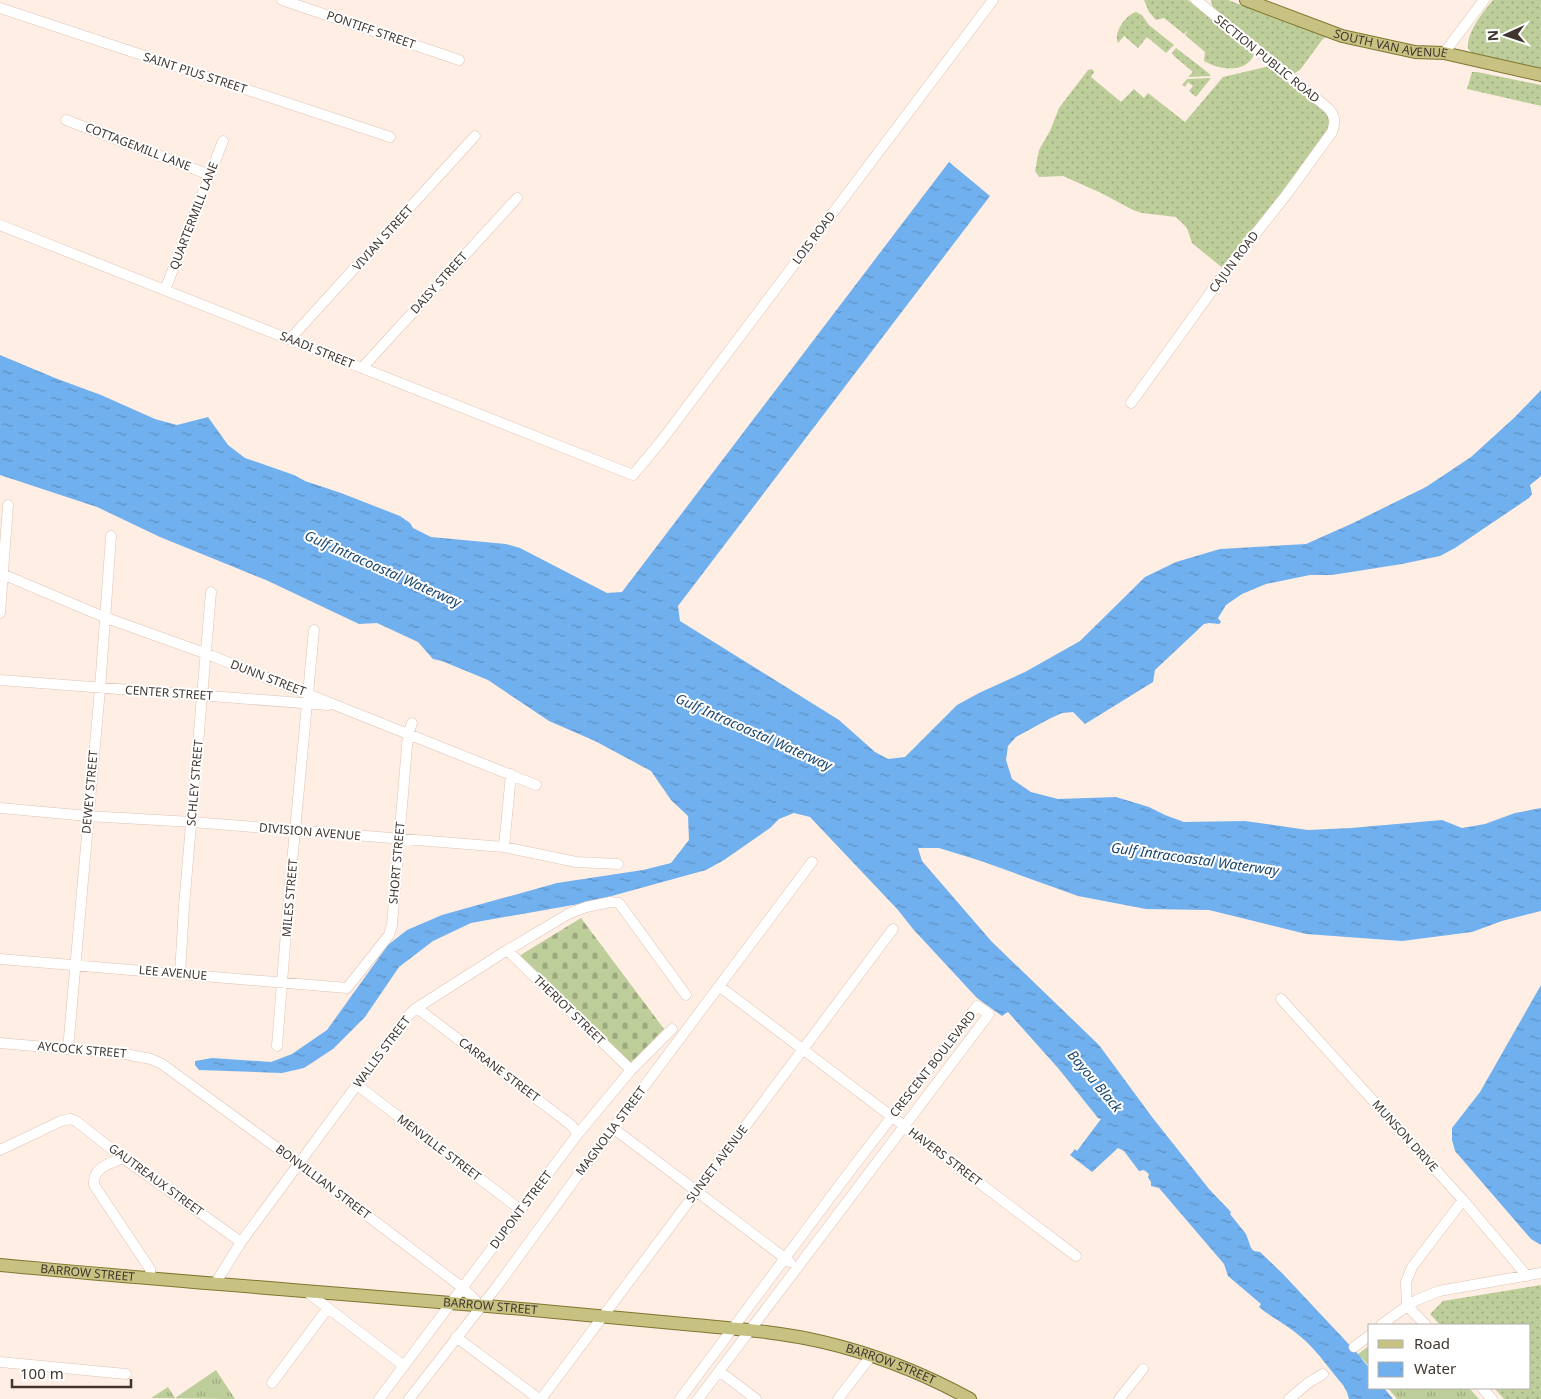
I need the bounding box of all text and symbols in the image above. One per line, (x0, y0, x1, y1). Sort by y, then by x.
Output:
street label: PONTIFF STREET (325, 6, 418, 53)
north arrow (1481, 10, 1531, 60)
street label: SECTION PUBLIC ROAD (1211, 11, 1324, 107)
street label: SOUTH VAN AVENUE (1331, 25, 1450, 62)
text: N (1483, 30, 1502, 42)
street label: SAINT PIUS STREET (141, 48, 249, 97)
street label: COTTAGEMILL LANE (83, 118, 194, 175)
street label: QUARTERMILL LANE (165, 159, 222, 272)
street label: VIVIAN STREET (348, 201, 417, 274)
street label: LOIS ROAD (788, 208, 839, 268)
street label: CAJUN ROAD (1205, 227, 1263, 296)
street label: DAISY STREET (406, 248, 471, 317)
street label: SAADI STREET (278, 327, 357, 372)
water label: Gulf Intracoastal Waterway (302, 525, 466, 612)
street label: DUNN STREET (228, 655, 309, 700)
street label: CENTER STREET (125, 681, 214, 704)
water label: Gulf Intracoastal Waterway (673, 688, 837, 775)
street label: SCHLEY STREET (182, 739, 207, 827)
street label: DEWEY STREET (77, 749, 102, 834)
street label: DIVISION AVENUE (258, 819, 362, 844)
street label: SHORT STREET (384, 821, 409, 905)
water label: Gulf Intracoastal Waterway (1110, 837, 1282, 880)
street label: MILES STREET (278, 858, 301, 938)
street label: LEE AVENUE (138, 961, 208, 984)
street label: THERIOT STREET (530, 971, 609, 1048)
street label: CRESCENT BOULEVARD (886, 1007, 980, 1121)
street label: WALLIS STREET (349, 1012, 414, 1091)
street label: CARRANE STREET (455, 1033, 544, 1106)
street label: AYCOCK STREET (37, 1037, 127, 1062)
water label: Bayou Black (1064, 1046, 1128, 1117)
street label: MAGNOLIA STREET (571, 1082, 650, 1179)
street label: MUNSON DRIVE (1369, 1096, 1442, 1175)
street label: MENVILLE STREET (394, 1110, 485, 1185)
street label: SUNSET AVENUE (682, 1121, 751, 1206)
street label: HAVERS STREET (905, 1123, 986, 1190)
street label: GAUTREAUX STREET (105, 1139, 207, 1220)
street label: BONVILLIAN STREET (272, 1140, 375, 1223)
street label: DUPONT STREET (486, 1167, 556, 1252)
street label: BARROW STREET (40, 1260, 136, 1285)
street label: BARROW STREET (442, 1293, 539, 1318)
legend (1368, 1324, 1531, 1389)
text: Road (1414, 1333, 1450, 1353)
street label: BARROW STREET (844, 1339, 939, 1388)
scale bar (12, 1356, 131, 1388)
text: Water (1414, 1358, 1456, 1378)
text: 100 m (20, 1363, 64, 1383)

